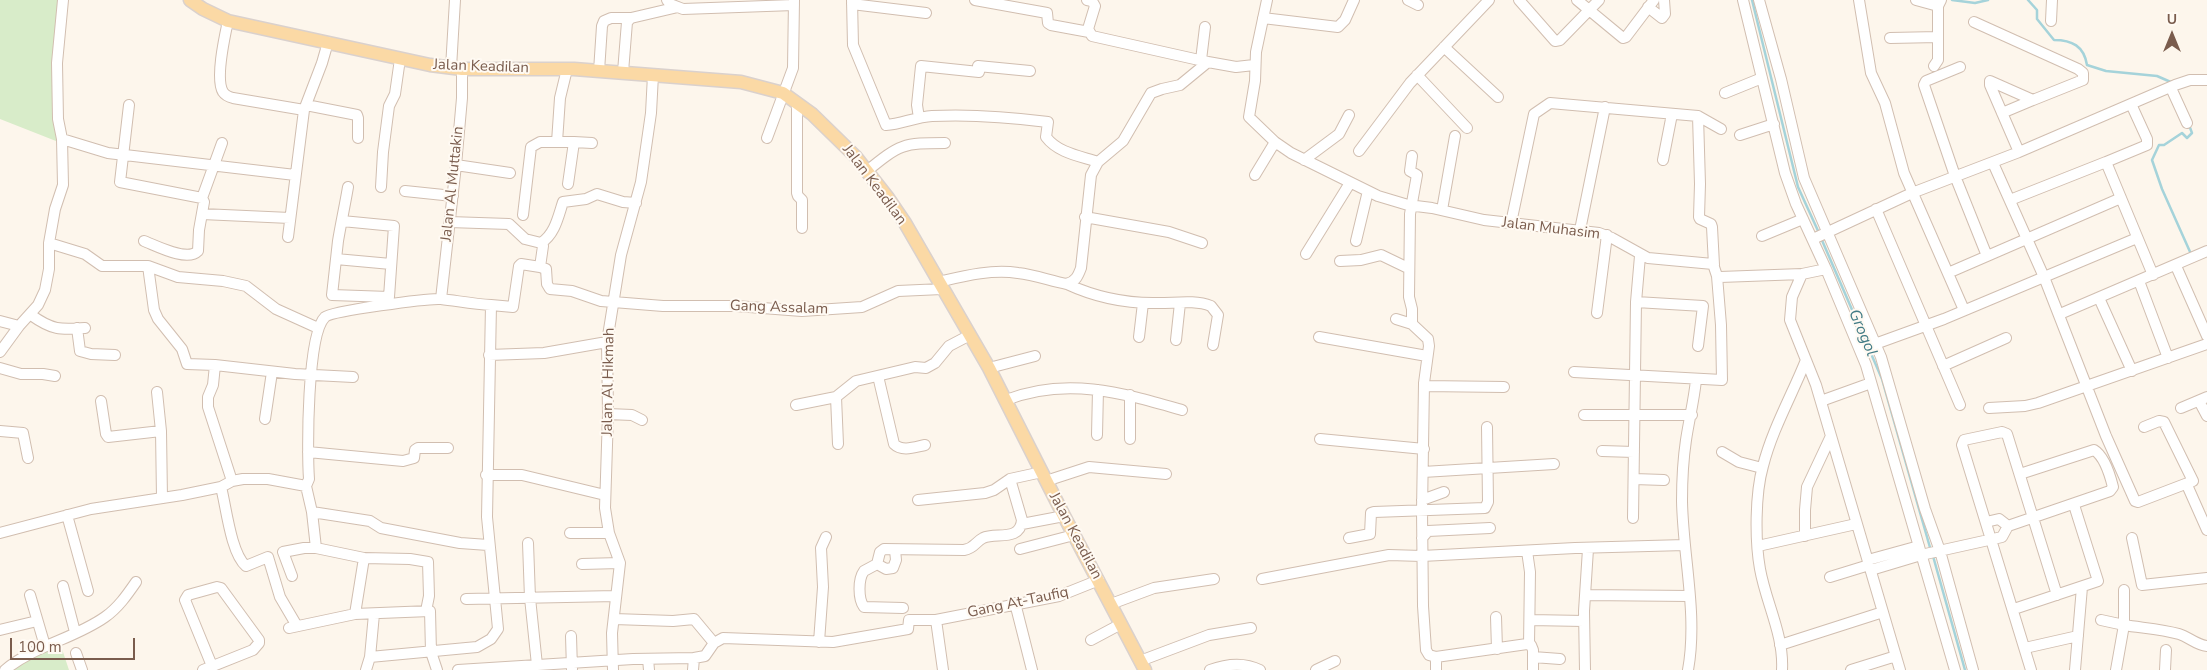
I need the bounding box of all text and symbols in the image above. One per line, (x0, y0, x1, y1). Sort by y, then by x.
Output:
north arrow (2147, 10, 2197, 60)
text: U (2167, 10, 2177, 29)
street label: Jalan Keadilan (433, 56, 529, 78)
street label: Jalan Al Muttakin (438, 125, 468, 243)
street label: Jalan Keadilan (838, 141, 910, 229)
street label: Jalan Muhasim (1501, 214, 1601, 244)
street label: Gang Assalam (729, 297, 829, 319)
water label: Grogol (1844, 307, 1880, 359)
street label: Jalan Al Hikmah (599, 328, 619, 436)
street label: Jalan Keadilan (1045, 489, 1105, 583)
street label: Gang At-Taufiq (966, 584, 1070, 622)
scale bar (12, 628, 138, 660)
text: 100 m (18, 637, 62, 657)

